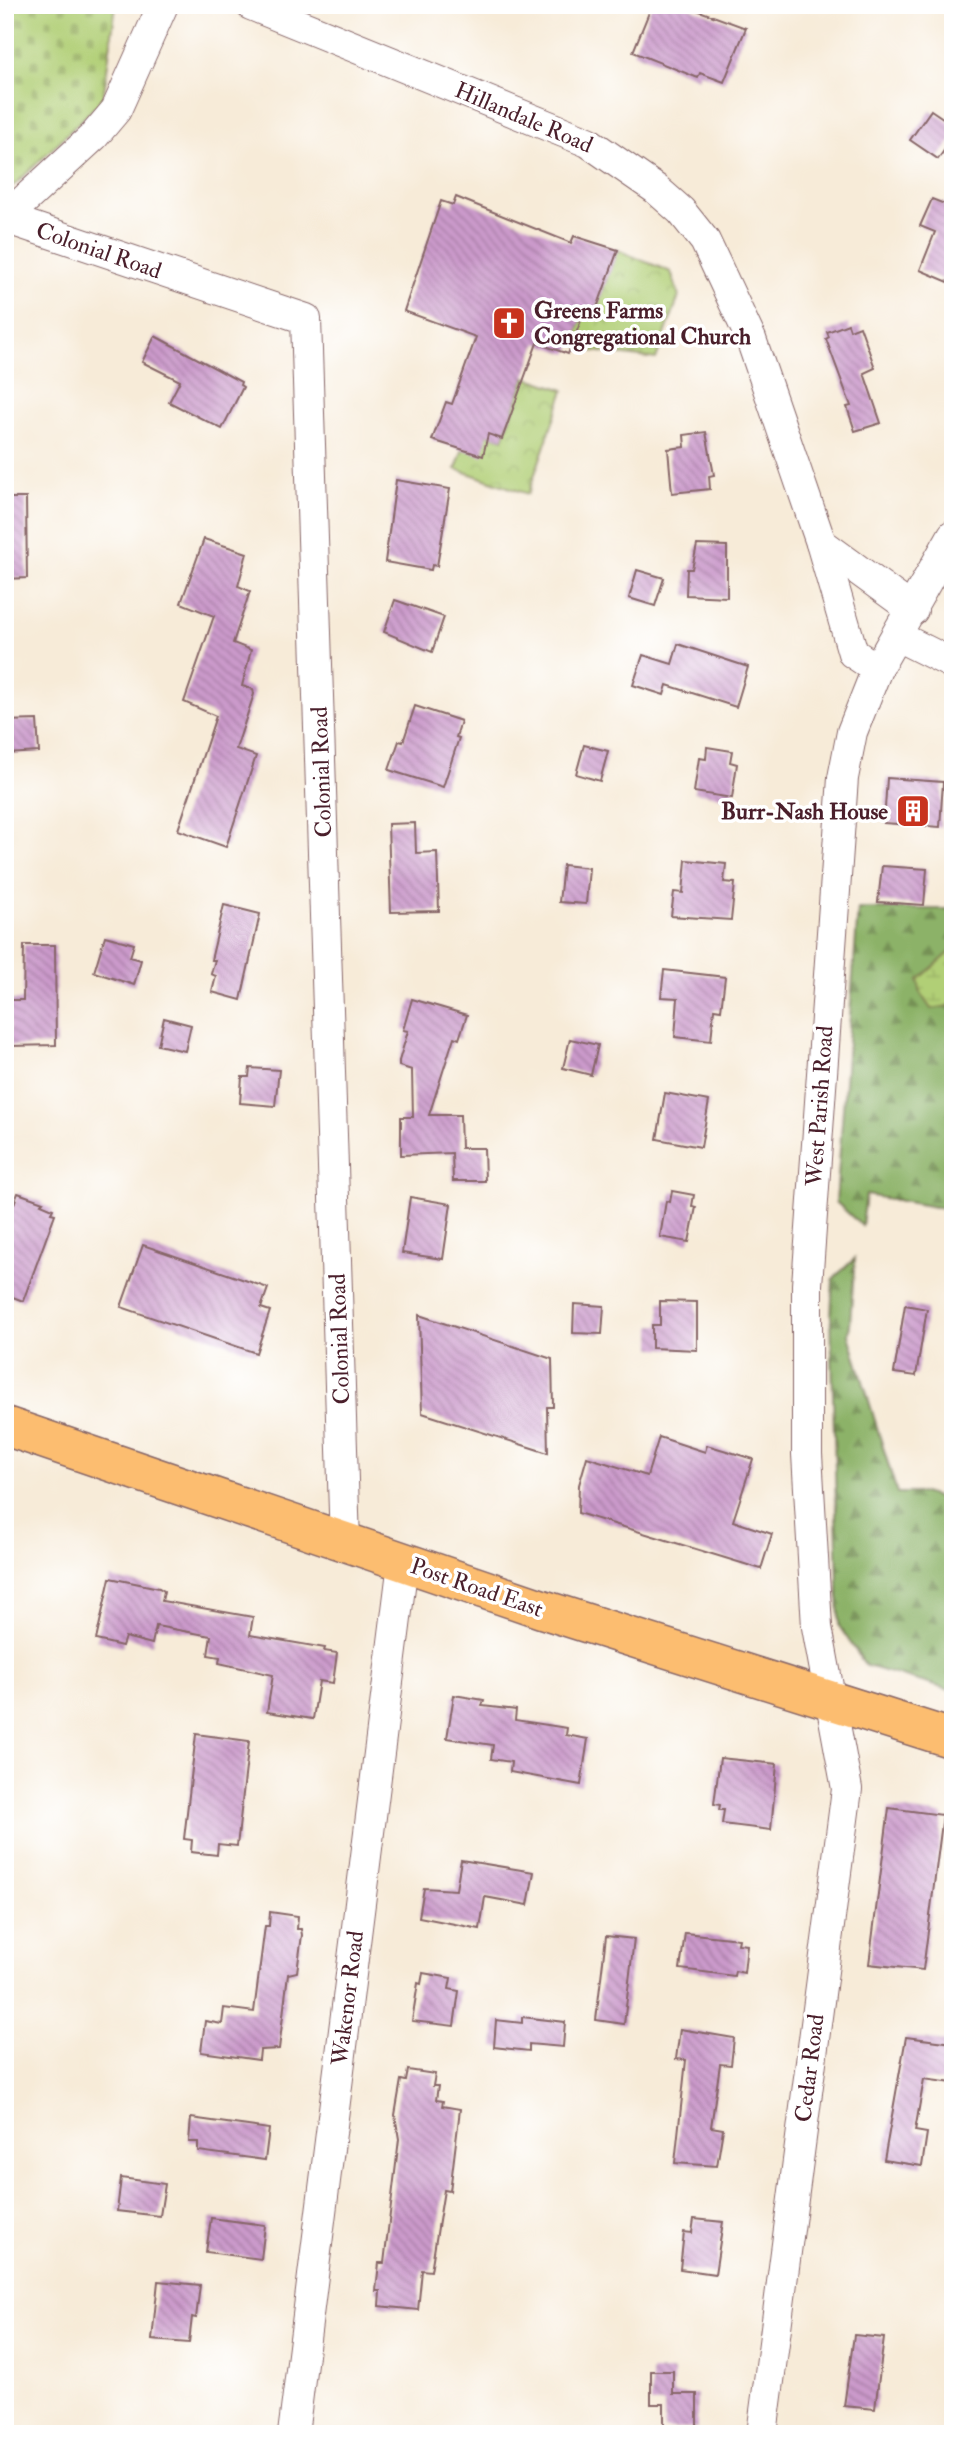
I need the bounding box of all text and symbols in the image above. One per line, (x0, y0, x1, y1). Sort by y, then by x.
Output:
street label: Hillandale Road (450, 75, 597, 160)
street label: Colonial Road (32, 215, 165, 285)
place label: Greens Farms Congregational Church (534, 296, 751, 352)
church icon: Greens Farms Congregational Church (490, 304, 528, 342)
street label: Colonial Road (305, 706, 338, 838)
building icon: Burr-Nash House (894, 792, 932, 830)
place label: Burr-Nash House (721, 797, 888, 826)
street label: West Parish Road (799, 1025, 840, 1188)
street label: Colonial Road (323, 1273, 356, 1405)
street label: Post Road East (407, 1551, 547, 1624)
street label: Wakenor Road (325, 1929, 370, 2068)
street label: Cedar Road (788, 2012, 831, 2124)

